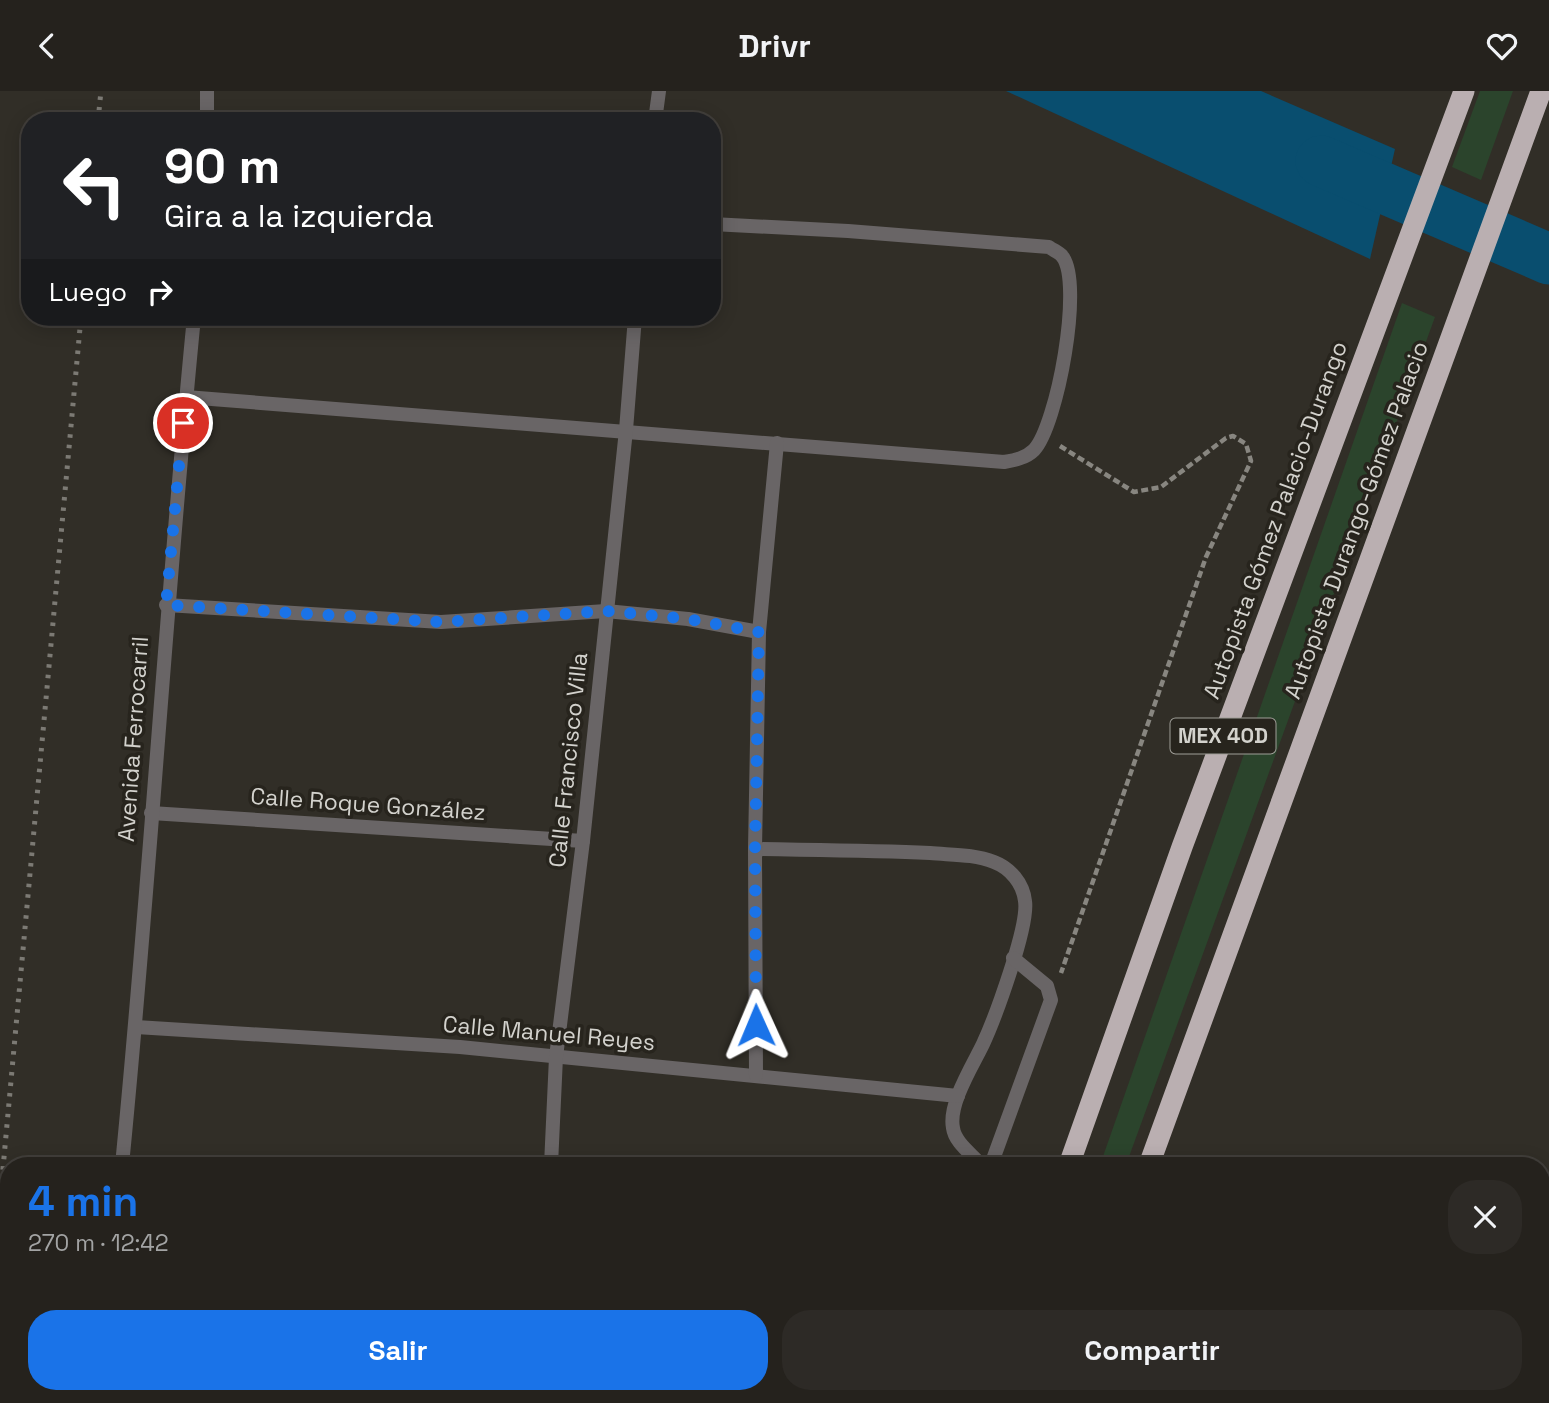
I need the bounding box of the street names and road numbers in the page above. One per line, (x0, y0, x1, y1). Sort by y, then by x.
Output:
street label: Autopista Gómez Palacio-Durango (1196, 337, 1354, 703)
street label: Autopista Durango-Gómez Palacio (1277, 337, 1435, 703)
street label: Avenida Ferrocarril (111, 635, 155, 843)
street label: Calle Francisco Villa (542, 651, 594, 869)
road number: MEX 40D (1170, 719, 1276, 753)
street label: Calle Roque González (250, 781, 486, 827)
street label: Calle Manuel Reyes (442, 1009, 656, 1057)

